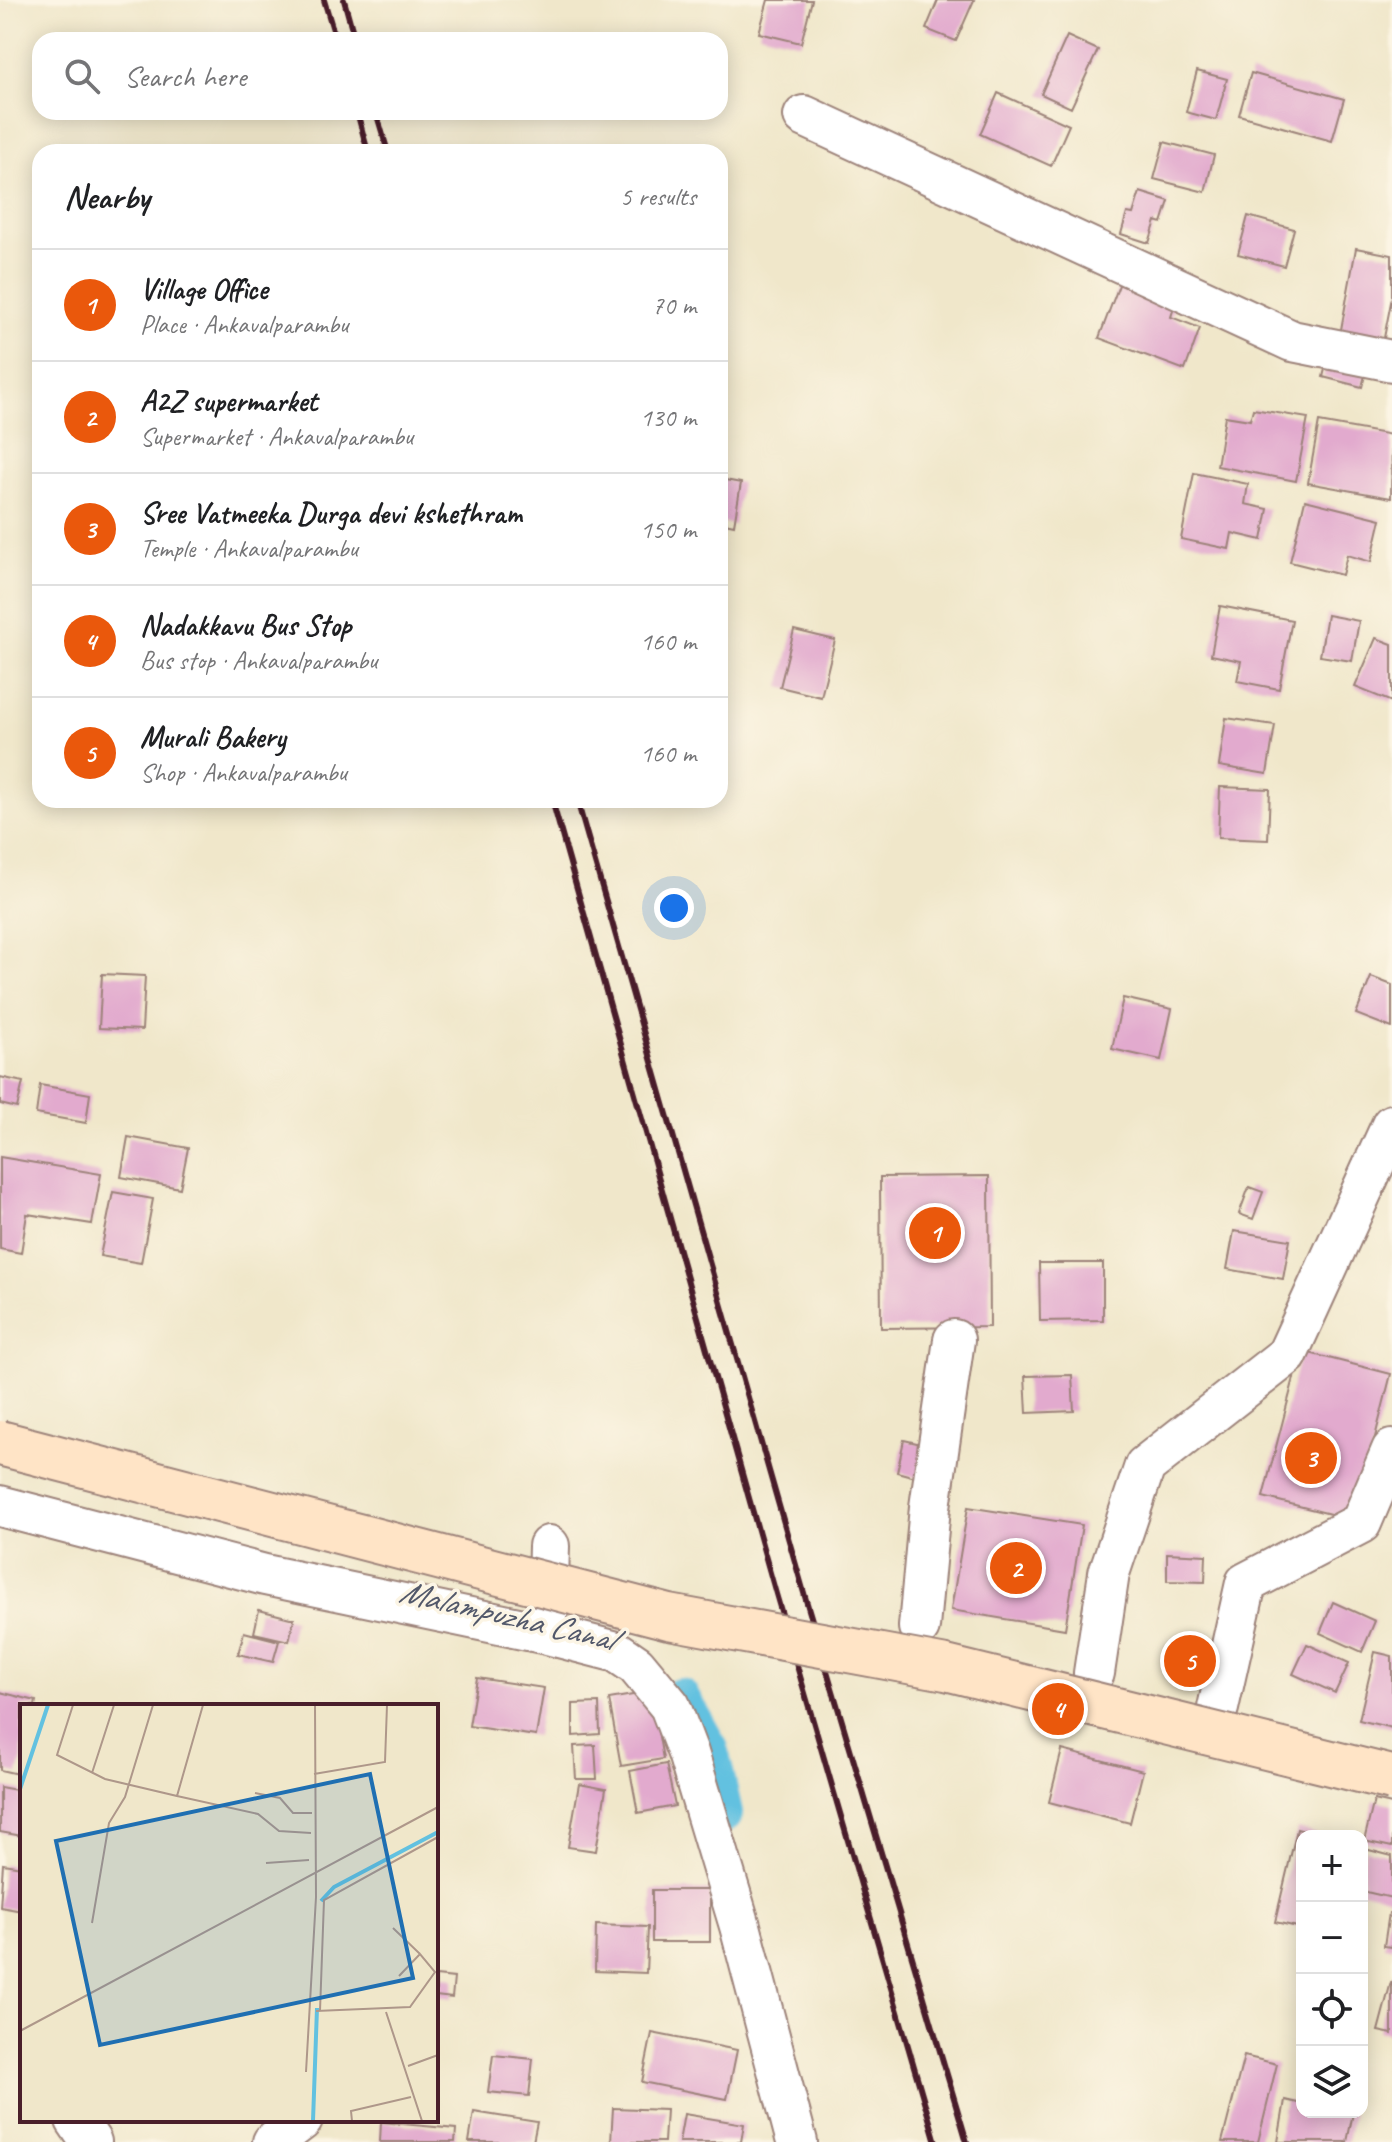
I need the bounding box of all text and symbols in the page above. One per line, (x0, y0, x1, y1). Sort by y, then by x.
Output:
search box (32, 32, 728, 120)
icon: search (60, 54, 104, 98)
text: Search here (124, 57, 246, 95)
text: Nearby (64, 175, 150, 218)
text: 5 results (620, 180, 696, 213)
text: Village Office (140, 270, 267, 308)
text: 1 (84, 289, 96, 322)
text: 70 m (652, 289, 696, 322)
text: Place · Ankavalparambu (140, 308, 349, 341)
text: A2Z supermarket (140, 382, 317, 420)
text: 2 (84, 401, 96, 434)
text: 130 m (640, 401, 696, 434)
text: Supermarket · Ankavalparambu (140, 420, 413, 453)
text: Sree Vatmeeka Durga devi kshethram (140, 494, 522, 532)
text: 3 (84, 513, 96, 546)
text: 150 m (640, 513, 696, 546)
text: Temple · Ankavalparambu (140, 532, 358, 565)
text: Nadakkavu Bus Stop (140, 606, 351, 644)
text: 4 (84, 625, 96, 658)
text: 160 m (640, 625, 696, 658)
text: Bus stop · Ankavalparambu (140, 644, 378, 677)
text: Murali Bakery (140, 718, 286, 756)
text: 5 (84, 737, 96, 770)
text: 160 m (640, 737, 696, 770)
text: Shop · Ankavalparambu (140, 756, 347, 789)
your location (654, 888, 694, 928)
pin: 1 (909, 1203, 961, 1263)
pin: 3 (1285, 1428, 1337, 1488)
pin: 2 (990, 1538, 1042, 1598)
water label: Malampuzha Canal (395, 1569, 629, 1663)
pin: 5 (1164, 1631, 1216, 1691)
pin: 4 (1032, 1679, 1084, 1739)
inset map (20, 1704, 438, 2122)
map controls (1296, 1830, 1368, 2118)
button: + (1296, 1830, 1368, 1902)
button: − (1296, 1902, 1368, 1974)
button: locate (1296, 1974, 1368, 2046)
button: layers (1296, 2046, 1368, 2118)

